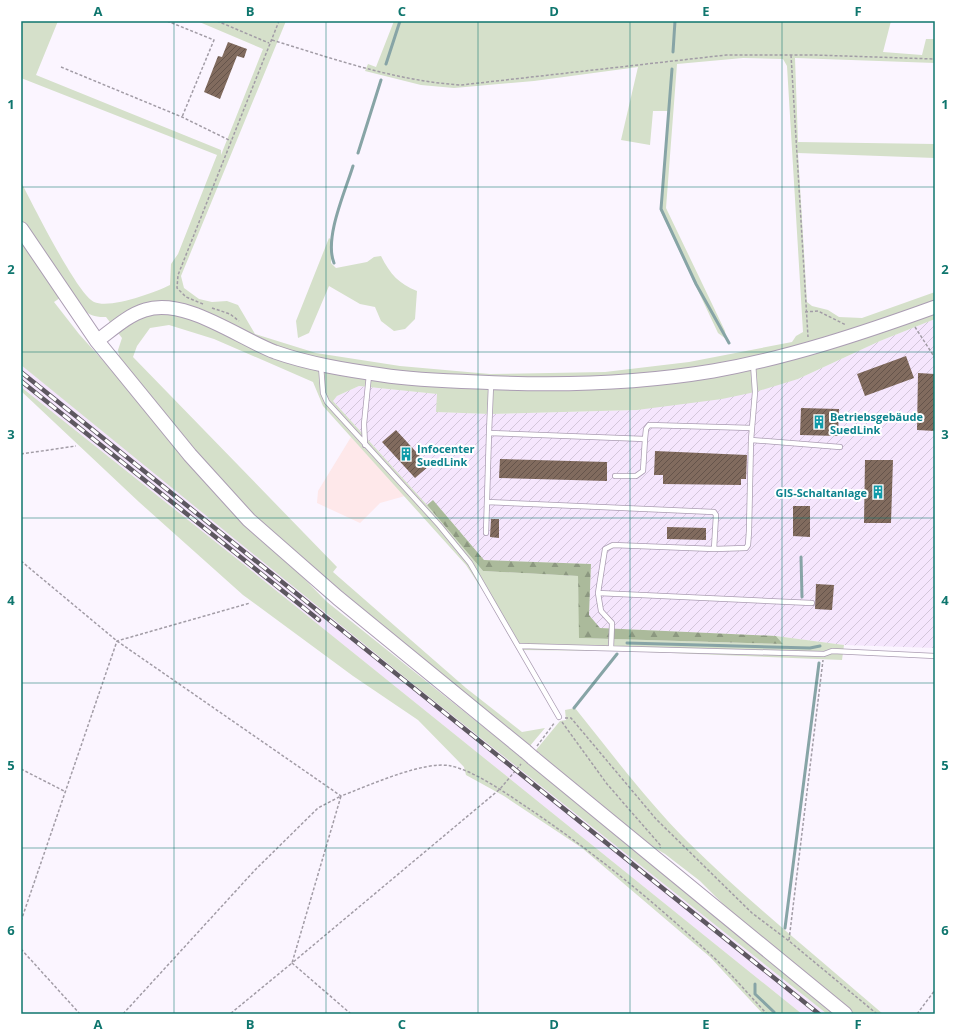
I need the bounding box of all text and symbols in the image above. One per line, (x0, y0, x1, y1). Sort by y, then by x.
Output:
text: A (94, 2, 103, 20)
text: B (246, 2, 255, 20)
text: C (398, 2, 406, 20)
text: D (549, 2, 559, 20)
text: E (702, 2, 710, 20)
text: F (854, 2, 862, 20)
text: 1 (7, 95, 15, 113)
text: 1 (941, 95, 949, 113)
text: 2 (7, 260, 15, 278)
text: 2 (941, 260, 949, 278)
place label: Betriebsgebäude SuedLink (830, 409, 923, 437)
building icon: Betriebsgebäude SuedLink (811, 414, 827, 430)
text: 3 (7, 425, 15, 443)
text: 3 (941, 425, 949, 443)
place label: Infocenter SuedLink (417, 441, 475, 469)
building icon: Infocenter SuedLink (398, 446, 414, 462)
building icon: GIS-Schaltanlage (870, 484, 886, 500)
place label: GIS-Schaltanlage (775, 485, 867, 500)
text: 4 (7, 591, 15, 609)
text: 4 (941, 591, 949, 609)
text: 5 (7, 756, 15, 774)
text: 5 (941, 756, 949, 774)
text: 6 (7, 921, 15, 939)
text: 6 (941, 921, 949, 939)
text: A (94, 1015, 103, 1033)
text: B (246, 1015, 255, 1033)
text: C (398, 1015, 406, 1033)
text: D (549, 1015, 559, 1033)
text: E (702, 1015, 710, 1033)
text: F (854, 1015, 862, 1033)

